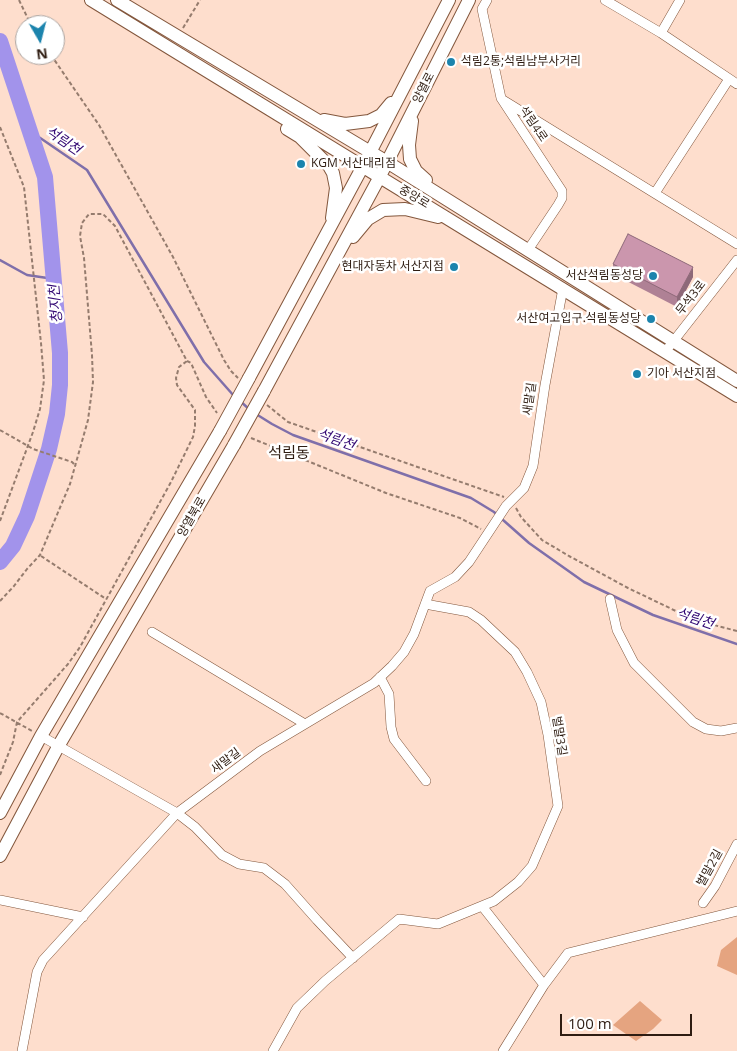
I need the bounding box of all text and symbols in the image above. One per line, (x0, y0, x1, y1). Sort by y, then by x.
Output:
north arrow (15, 15, 65, 65)
text: N (35, 44, 49, 65)
place label: 석림2통;석림남부사거리 (461, 55, 581, 69)
marker: 석림2통;석림남부사거리 (445, 56, 457, 68)
street label: 양열로 (410, 70, 438, 106)
street label: 석림4로 (516, 103, 550, 145)
water label: 석림천 (42, 123, 84, 159)
place label: KGM 서산대리점 (311, 157, 396, 171)
marker: KGM 서산대리점 (295, 158, 307, 170)
street label: 중앙로 (396, 182, 432, 212)
place label: 현대자동차 서산지점 (342, 260, 444, 274)
marker: 현대자동차 서산지점 (448, 261, 460, 273)
place label: 서산석림동성당 (566, 269, 643, 283)
marker: 서산석림동성당 (647, 270, 659, 282)
street label: 무석3로 (673, 278, 709, 318)
water label: 청지천 (46, 284, 66, 324)
place label: 서산여고입구.석림동성당 (516, 312, 641, 326)
marker: 서산여고입구.석림동성당 (645, 313, 657, 325)
place label: 기아 서산지점 (647, 367, 716, 381)
marker: 기아 서산지점 (631, 368, 643, 380)
street label: 새말길 (521, 382, 539, 416)
water label: 석림천 (315, 425, 357, 455)
district label: 석림동 (268, 445, 310, 463)
street label: 양열북로 (175, 494, 209, 540)
water label: 석림천 (674, 605, 716, 633)
street label: 벌말3길 (549, 715, 569, 757)
street label: 새말길 (208, 745, 244, 777)
street label: 벌말2길 (694, 847, 726, 889)
scale bar (562, 1004, 694, 1036)
text: 100 m (568, 1013, 612, 1033)

